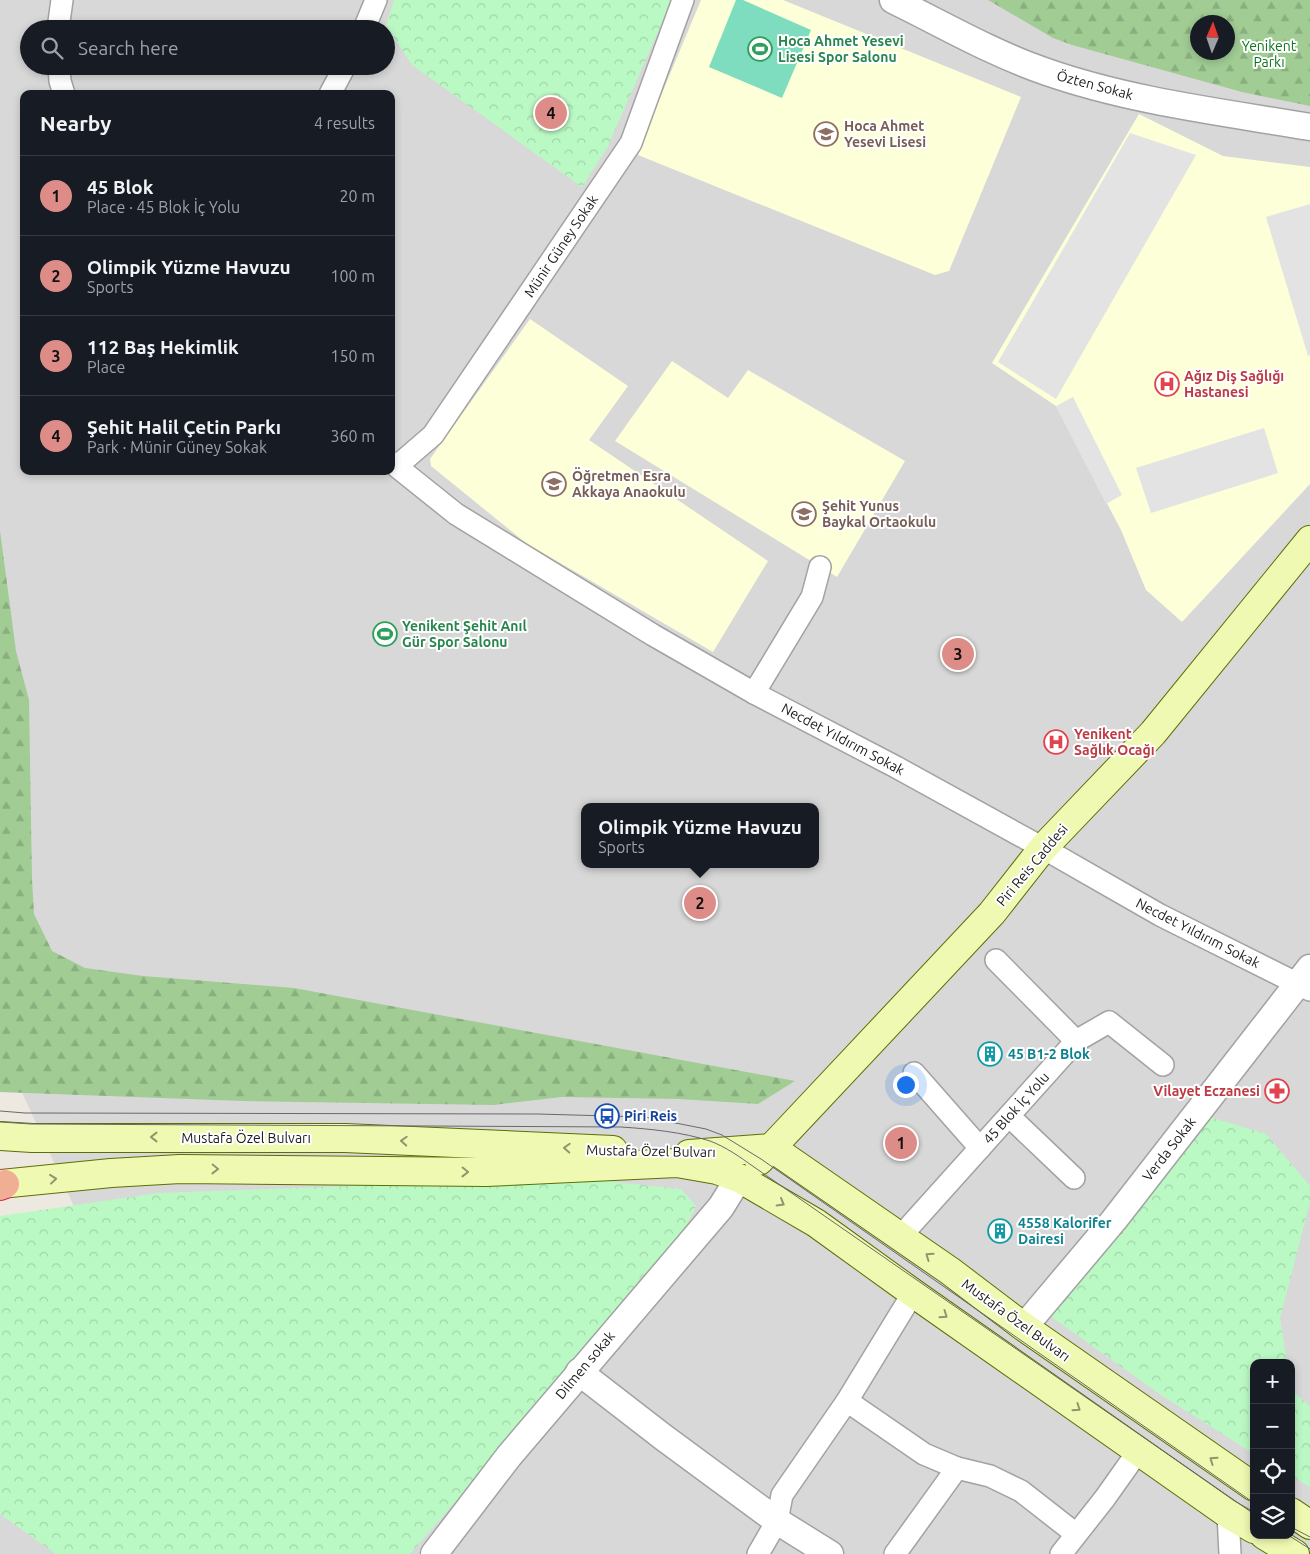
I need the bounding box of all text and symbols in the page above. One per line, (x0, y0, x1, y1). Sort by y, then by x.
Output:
north arrow (1190, 15, 1235, 60)
search box (20, 20, 395, 75)
place label: Hoca Ahmet Yesevi Lisesi Spor Salonu (778, 33, 904, 65)
icon: search (38, 34, 66, 62)
sports icon: Hoca Ahmet Yesevi Lisesi Spor Salonu (747, 36, 773, 62)
text: Search here (78, 37, 178, 59)
park label: Yenikent Parkı (1242, 38, 1297, 70)
street label: Özten Sokak (1055, 66, 1135, 103)
pin: 4 (535, 94, 567, 132)
text: Nearby (40, 111, 111, 135)
text: 4 results (314, 114, 375, 132)
place label: Hoca Ahmet Yesevi Lisesi (844, 118, 926, 150)
school or university icon: Hoca Ahmet Yesevi Lisesi (813, 121, 839, 147)
text: 45 Blok (87, 176, 153, 198)
text: 1 (51, 187, 61, 205)
text: 20 m (339, 187, 375, 205)
street label: Münir Güney Sokak (521, 192, 601, 300)
text: Place · 45 Blok İç Yolu (87, 198, 240, 216)
text: Olimpik Yüzme Havuzu (87, 256, 291, 278)
text: 2 (51, 267, 61, 285)
text: 100 m (330, 267, 375, 285)
text: Sports (87, 278, 133, 296)
text: 112 Baş Hekimlik (87, 336, 239, 358)
text: 3 (51, 347, 61, 365)
text: 150 m (330, 347, 375, 365)
text: Place (87, 358, 125, 376)
place label: Ağız Diş Sağlığı Hastanesi (1184, 368, 1284, 400)
hospital icon: Ağız Diş Sağlığı Hastanesi (1154, 371, 1180, 397)
text: Şehit Halil Çetin Parkı (87, 416, 281, 438)
text: 4 (51, 427, 61, 445)
text: 360 m (330, 427, 375, 445)
text: Park · Münir Güney Sokak (87, 438, 267, 456)
place label: Öğretmen Esra Akkaya Anaokulu (572, 467, 686, 500)
school or university icon: Öğretmen Esra Akkaya Anaokulu (541, 471, 567, 497)
place label: Şehit Yunus Baykal Ortaokulu (822, 498, 936, 530)
school or university icon: Şehit Yunus Baykal Ortaokulu (791, 501, 817, 527)
place label: Yenikent Şehit Anıl Gür Spor Salonu (402, 618, 527, 650)
sports icon: Yenikent Şehit Anıl Gür Spor Salonu (372, 621, 398, 647)
pin: 3 (942, 635, 974, 673)
street label: Necdet Yıldırım Sokak (779, 700, 907, 778)
place label: Yenikent Sağlık Ocağı (1074, 726, 1155, 758)
hospital icon: Yenikent Sağlık Ocağı (1043, 729, 1069, 755)
popup (581, 803, 819, 868)
text: Olimpik Yüzme Havuzu (598, 816, 802, 838)
street label: Piri Reis Caddesi (993, 821, 1071, 909)
text: Sports (598, 838, 645, 856)
pin: 2 (684, 884, 716, 922)
street label: Necdet Yıldırım Sokak (1133, 895, 1263, 971)
building icon: 45 B1-2 Blok (977, 1041, 1003, 1067)
place label: 45 B1-2 Blok (1008, 1046, 1090, 1062)
street label: 45 Blok İç Yolu (980, 1069, 1052, 1147)
your location (893, 1072, 919, 1098)
pharmacy icon: Vilayet Eczanesi (1264, 1078, 1290, 1104)
place label: Vilayet Eczanesi (1153, 1083, 1260, 1099)
bus stop icon: Piri Reis (594, 1103, 620, 1129)
place label: Piri Reis (624, 1108, 678, 1124)
street label: Verda Sokak (1139, 1114, 1199, 1184)
pin: 1 (885, 1124, 917, 1162)
street label: Mustafa Özel Bulvarı (181, 1129, 311, 1146)
one-way arrow (150, 1132, 158, 1142)
one-way arrow (400, 1135, 408, 1146)
street label: Mustafa Özel Bulvarı (586, 1141, 716, 1160)
one-way arrow (562, 1143, 570, 1154)
one-way arrow (212, 1164, 219, 1174)
one-way arrow (462, 1167, 469, 1177)
one-way arrow (49, 1174, 57, 1185)
one-way arrow (776, 1196, 785, 1206)
place label: 4558 Kalorifer Dairesi (1018, 1215, 1112, 1247)
building icon: 4558 Kalorifer Dairesi (987, 1218, 1013, 1244)
one-way arrow (925, 1253, 935, 1262)
street label: Mustafa Özel Bulvarı (959, 1275, 1074, 1365)
one-way arrow (938, 1309, 947, 1318)
street label: Dilmen sokak (552, 1328, 618, 1402)
map controls (1250, 1359, 1295, 1539)
button: + (1250, 1359, 1295, 1404)
one-way arrow (1071, 1402, 1081, 1411)
button: − (1250, 1404, 1295, 1449)
button: locate (1250, 1449, 1295, 1494)
one-way arrow (1210, 1457, 1219, 1466)
button: layers (1250, 1494, 1295, 1539)

